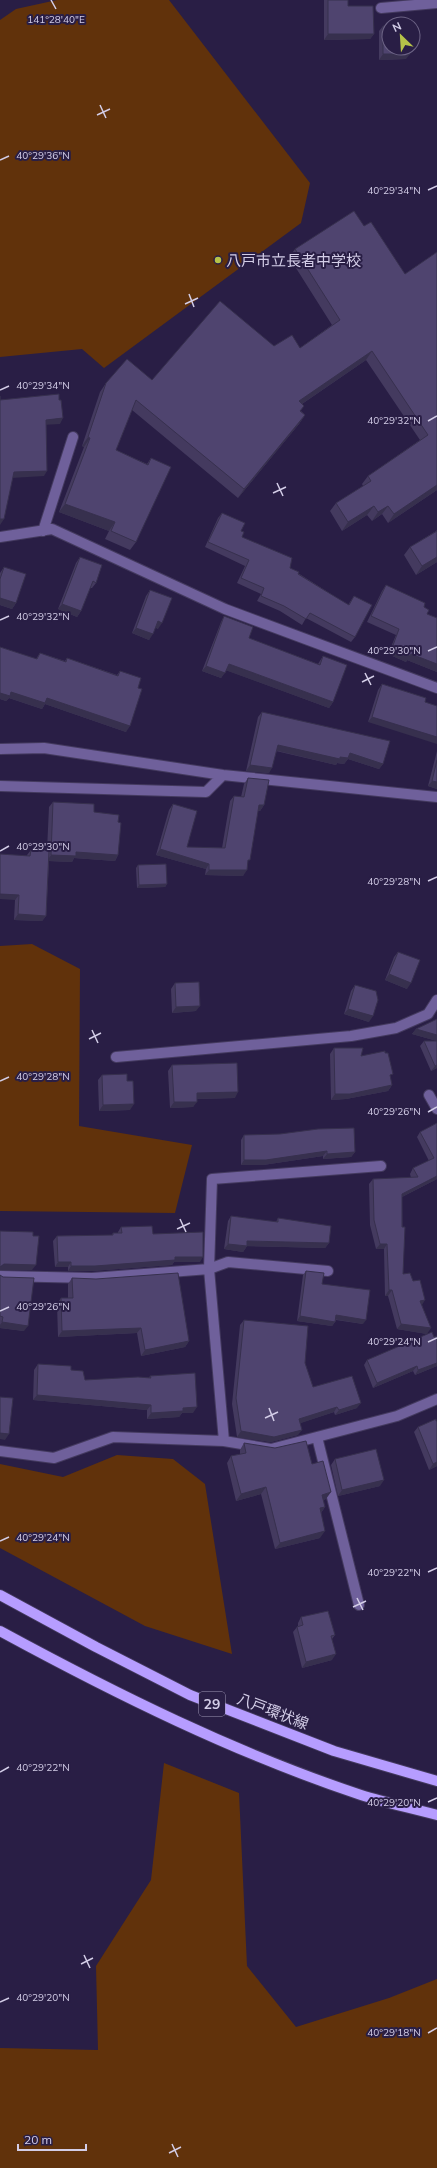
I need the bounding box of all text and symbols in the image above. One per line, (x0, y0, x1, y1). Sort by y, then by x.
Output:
text: 141°28'40"E (27, 13, 85, 26)
north arrow (381, 16, 421, 56)
text: N (390, 19, 403, 35)
text: 40°29'36"N (16, 149, 70, 162)
text: 40°29'34"N (367, 184, 421, 197)
place label: 八戸市立長者中学校 (226, 251, 361, 270)
marker: 八戸市立長者中学校 (213, 255, 223, 265)
text: 40°29'34"N (16, 379, 70, 392)
text: 40°29'32"N (367, 414, 421, 427)
text: 40°29'32"N (16, 610, 70, 623)
text: 40°29'30"N (367, 644, 421, 657)
text: 40°29'30"N (16, 840, 70, 853)
text: 40°29'28"N (367, 875, 421, 888)
text: 40°29'28"N (16, 1070, 70, 1083)
text: 40°29'26"N (367, 1105, 421, 1118)
text: 40°29'26"N (16, 1300, 70, 1313)
text: 40°29'24"N (367, 1335, 421, 1348)
text: 40°29'24"N (16, 1531, 70, 1544)
text: 40°29'22"N (367, 1566, 421, 1579)
street label: 八戸環状線 (235, 1689, 311, 1733)
road number: 29 (199, 1692, 225, 1716)
text: 40°29'22"N (16, 1761, 70, 1774)
text: 40°29'20"N (367, 1796, 421, 1809)
text: 40°29'20"N (16, 1991, 70, 2004)
text: 40°29'18"N (367, 2026, 421, 2039)
scale bar (18, 2126, 86, 2152)
text: 20 m (24, 2132, 52, 2147)

